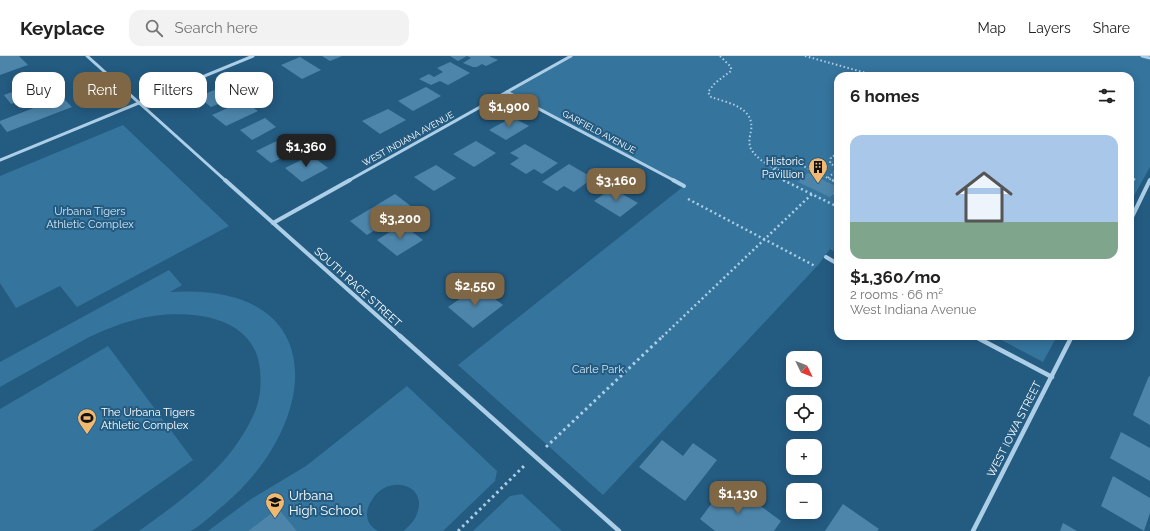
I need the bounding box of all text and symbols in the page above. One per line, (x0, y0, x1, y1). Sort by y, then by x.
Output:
search box (129, 10, 409, 46)
text: Keyplace (20, 17, 105, 39)
icon: search (143, 17, 165, 39)
text: Search here (175, 19, 258, 37)
text: Map (978, 20, 1006, 36)
text: Layers (1028, 20, 1071, 36)
text: Share (1093, 20, 1130, 36)
chip: Buy (12, 72, 65, 108)
chip: Rent (73, 72, 131, 108)
chip: Filters (139, 72, 207, 108)
chip: New (215, 72, 273, 108)
icon: filters (1096, 85, 1118, 107)
text: 6 homes (850, 86, 919, 106)
pin: $1,900 (476, 94, 542, 128)
text: $1,900 (488, 99, 530, 114)
street label: GARFIELD AVENUE (561, 108, 638, 156)
street label: WEST INDIANA AVENUE (361, 109, 456, 168)
pin: $1,360 (273, 134, 339, 168)
text: $1,360 (286, 139, 326, 154)
place label: Historic Pavillion (762, 155, 804, 181)
building icon: Historic Pavillion (807, 156, 829, 184)
icon: home (948, 161, 1020, 233)
pin: $3,160 (583, 168, 649, 202)
text: $3,160 (596, 173, 636, 188)
park label: Urbana Tigers Athletic Complex (46, 205, 134, 231)
pin: $3,200 (367, 206, 433, 240)
text: $3,200 (379, 211, 421, 226)
street label: SOUTH RACE STREET (311, 245, 404, 330)
text: $1,360/mo (850, 267, 941, 287)
pin: $2,550 (442, 273, 508, 307)
text: $2,550 (455, 278, 495, 293)
text: 2 rooms · 66 m² (850, 287, 943, 302)
text: West Indiana Avenue (850, 302, 976, 317)
north arrow (786, 351, 822, 387)
map controls (786, 351, 822, 519)
park label: Carle Park (572, 363, 624, 376)
street label: WEST IOWA STREET (985, 379, 1044, 479)
button: locate (786, 395, 822, 431)
place label: The Urbana Tigers Athletic Complex (101, 406, 195, 432)
sports icon: The Urbana Tigers Athletic Complex (76, 407, 98, 435)
button: + (786, 439, 822, 475)
pin: $1,130 (705, 481, 771, 515)
button: − (786, 483, 822, 519)
text: $1,130 (718, 486, 758, 501)
place label: Urbana High School (289, 488, 362, 518)
school or university icon: Urbana High School (264, 491, 286, 519)

